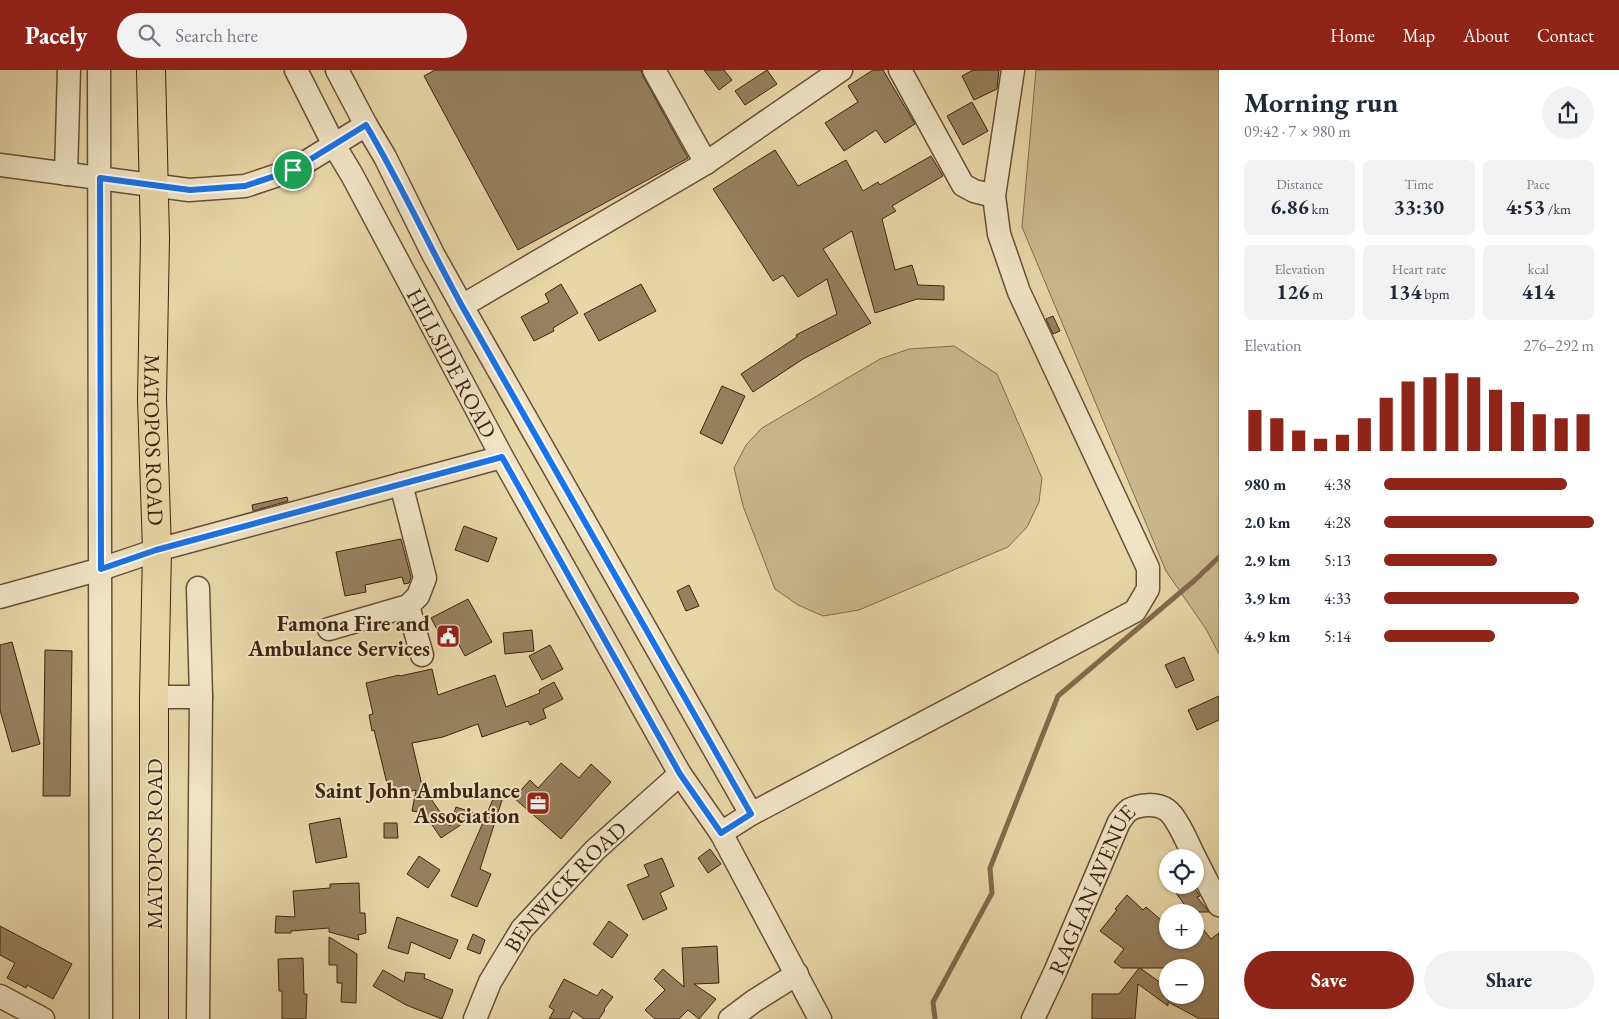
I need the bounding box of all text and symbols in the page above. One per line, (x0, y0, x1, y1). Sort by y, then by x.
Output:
search box (117, 13, 467, 58)
text: Pacely (25, 20, 87, 51)
icon: search (135, 21, 163, 49)
text: Search here (175, 23, 258, 48)
text: Home (1330, 24, 1375, 47)
text: Map (1403, 24, 1435, 47)
text: About (1463, 24, 1509, 47)
text: Contact (1537, 24, 1594, 47)
text: Morning run (1244, 84, 1398, 120)
button: share (1542, 87, 1594, 139)
text: 09:42 · 7 × 980 m (1244, 121, 1351, 142)
pin (272, 149, 314, 191)
icon: arrive (279, 156, 307, 184)
text: Distance (1276, 175, 1323, 193)
text: Time (1404, 175, 1434, 193)
text: Pace (1527, 175, 1550, 193)
text: 6.86 (1270, 193, 1309, 220)
text: 33:30 (1394, 193, 1444, 220)
text: 4:53 (1506, 193, 1545, 220)
text: km (1309, 200, 1329, 218)
text: /km (1545, 200, 1571, 218)
text: Elevation (1274, 260, 1325, 278)
text: Heart rate (1392, 260, 1446, 278)
text: kcal (1528, 260, 1549, 278)
text: 126 (1276, 278, 1309, 305)
text: 134 (1388, 278, 1422, 305)
text: 414 (1522, 278, 1555, 305)
street label: HILLSIDE ROAD (400, 283, 504, 443)
text: m (1309, 285, 1323, 303)
text: bpm (1422, 285, 1450, 303)
text: Elevation (1244, 335, 1302, 356)
text: 276–292 m (1523, 335, 1594, 356)
street label: MATOPOS ROAD (137, 354, 171, 526)
text: 980 m (1244, 474, 1286, 495)
text: 4:38 (1324, 474, 1351, 495)
text: 2.0 km (1244, 512, 1290, 533)
text: 4:28 (1324, 512, 1351, 533)
text: 2.9 km (1244, 550, 1290, 571)
text: 5:13 (1324, 550, 1351, 571)
text: 3.9 km (1244, 588, 1290, 609)
text: 4:33 (1324, 588, 1351, 609)
place label: Famona Fire and Ambulance Services (247, 609, 430, 663)
public building icon: Famona Fire and Ambulance Services (435, 623, 461, 649)
text: 4.9 km (1244, 626, 1290, 647)
text: 5:14 (1324, 626, 1351, 647)
street label: MATOPOS ROAD (140, 758, 169, 930)
place label: Saint John Ambulance Association (315, 776, 521, 830)
office icon: Saint John Ambulance Association (525, 790, 551, 816)
street label: RAGLAN AVENUE (1041, 798, 1141, 979)
street label: BENWICK ROAD (497, 814, 632, 957)
map controls (1159, 849, 1204, 1004)
button: locate (1159, 849, 1204, 894)
button: + (1159, 904, 1204, 949)
button: Save (1244, 951, 1414, 1009)
button: Share (1424, 951, 1594, 1009)
button: − (1159, 959, 1204, 1004)

